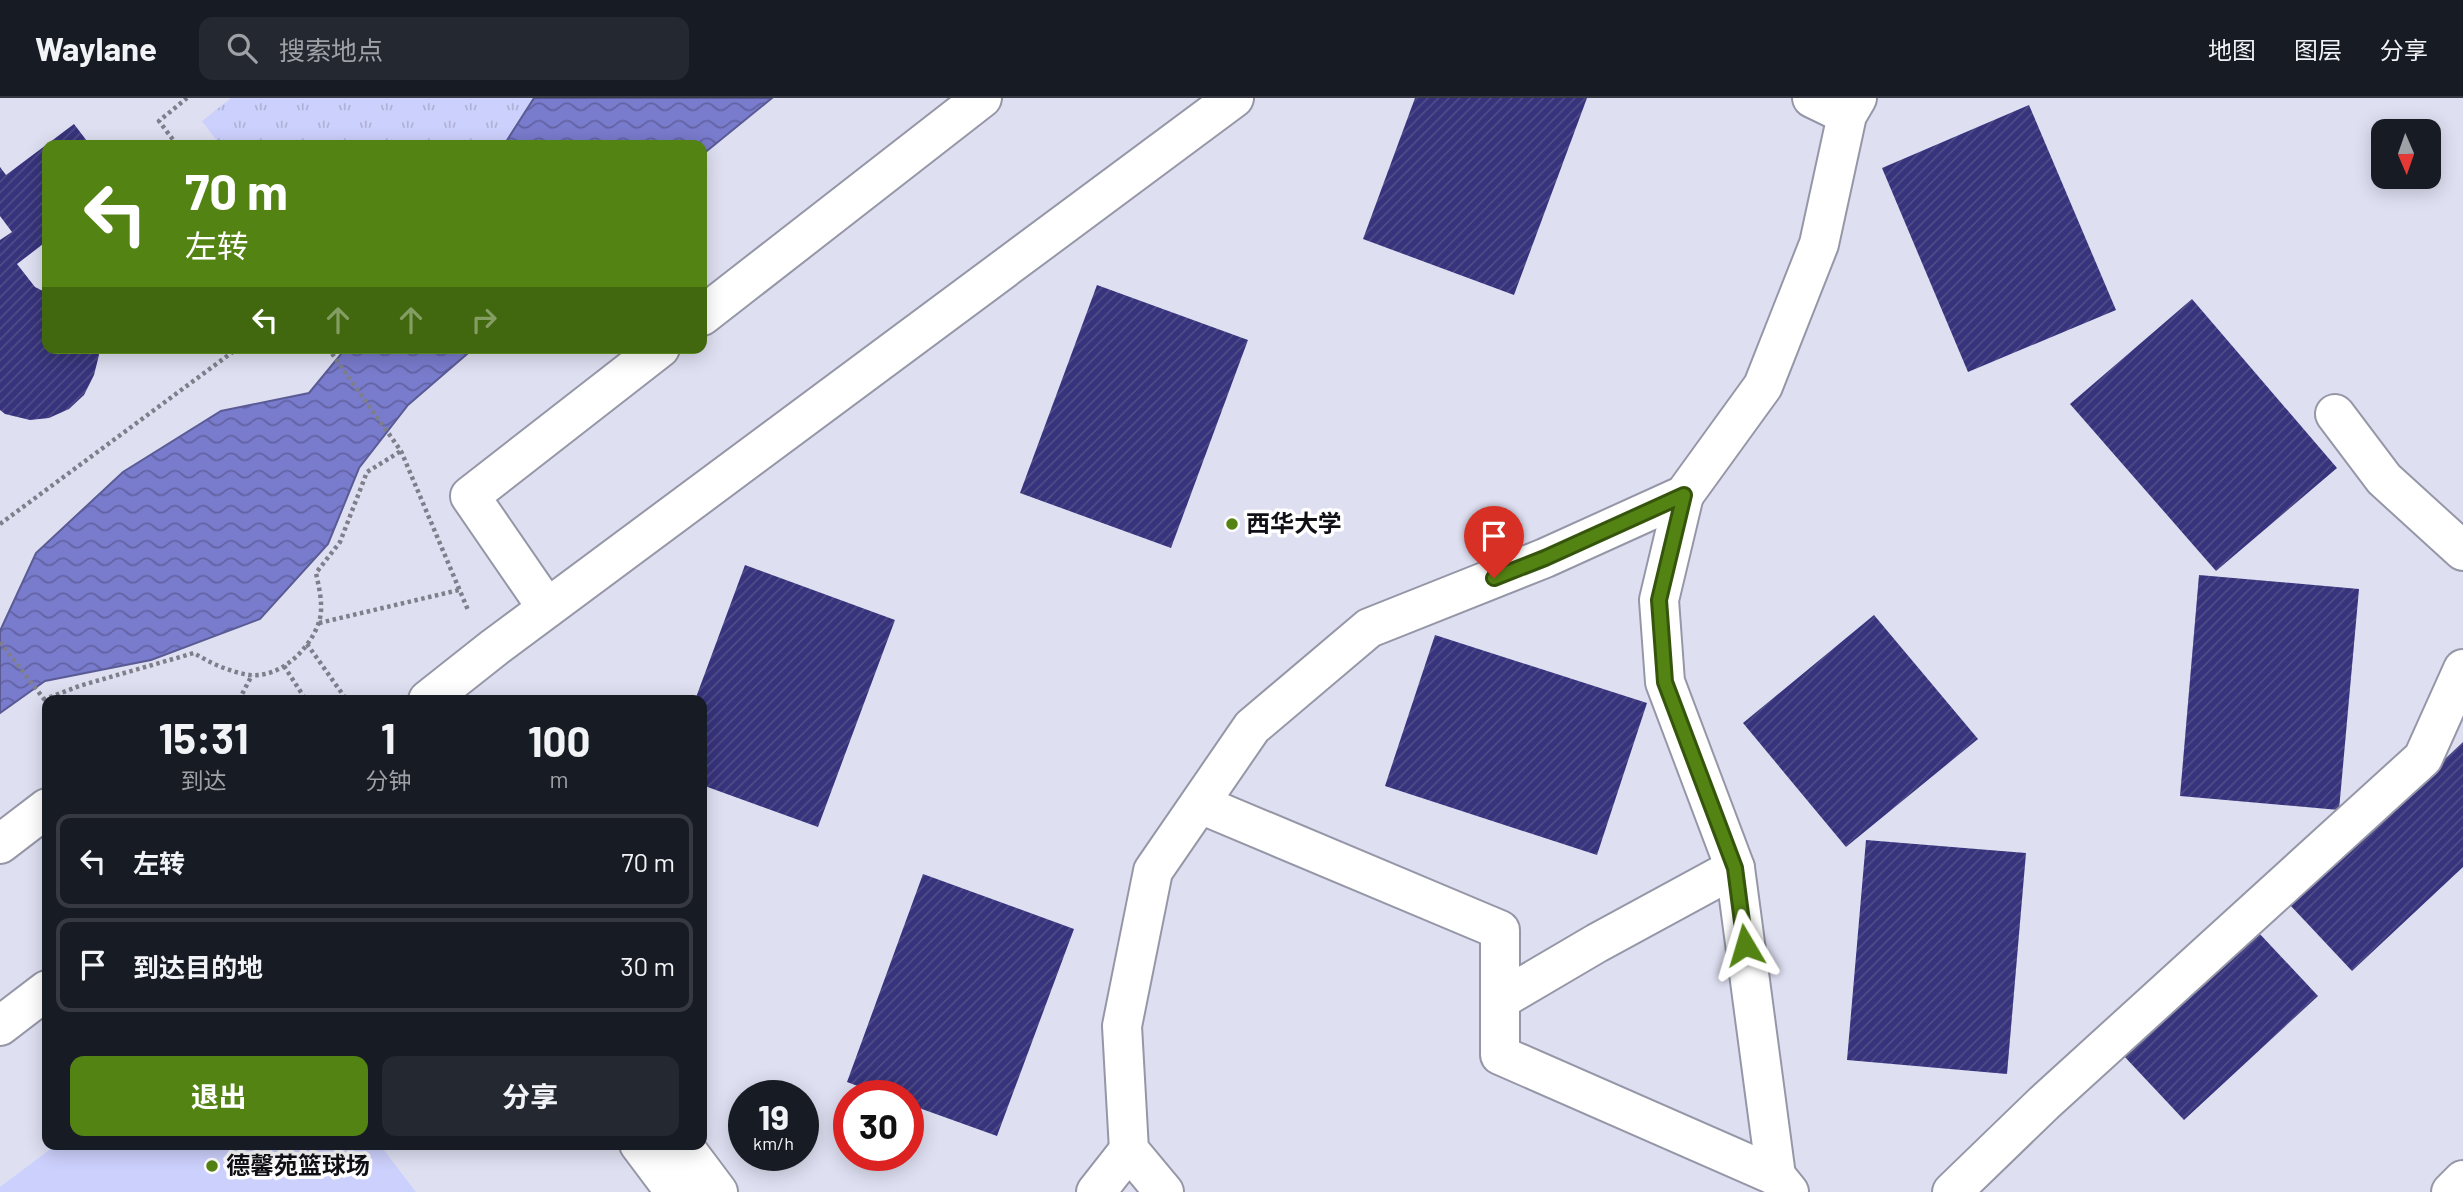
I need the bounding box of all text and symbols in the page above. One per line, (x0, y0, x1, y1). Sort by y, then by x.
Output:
search box (199, 17, 689, 80)
text: Waylane (35, 28, 157, 68)
icon: search (223, 29, 261, 67)
text: 搜索地点 (279, 34, 383, 65)
text: 地图 (2208, 35, 2256, 64)
text: 图层 (2294, 35, 2342, 64)
text: 分享 (2380, 35, 2428, 64)
north arrow (2371, 119, 2441, 189)
map controls (2371, 119, 2441, 189)
text: 70 m (185, 161, 288, 220)
icon: left (70, 168, 161, 259)
text: 左转 (185, 226, 249, 264)
icon: left (246, 301, 284, 339)
icon: ahead (319, 301, 357, 339)
icon: ahead (392, 301, 430, 339)
icon: right (465, 301, 503, 339)
pin (1464, 506, 1524, 578)
place label: 西华大学 (1246, 508, 1342, 537)
marker: 西华大学 (1224, 516, 1240, 532)
icon: arrive (1475, 517, 1513, 555)
text: 15:31 (159, 712, 249, 762)
text: 1 (381, 712, 396, 762)
text: 100 (528, 715, 590, 765)
text: m (550, 765, 569, 793)
text: 到达 (181, 766, 227, 794)
text: 分钟 (365, 766, 411, 794)
icon: left (74, 842, 112, 880)
text: 70 m (621, 846, 675, 877)
text: 左转 (133, 847, 185, 878)
position arrow (1708, 908, 1782, 982)
icon: arrive (74, 946, 112, 984)
text: 30 m (620, 950, 675, 981)
text: 到达目的地 (133, 951, 263, 982)
button: 退出 (70, 1056, 368, 1136)
button: 分享 (382, 1056, 679, 1136)
speed limit sign: 30 (833, 1080, 924, 1171)
text: 19 (758, 1095, 789, 1137)
text: km/h (753, 1132, 794, 1154)
place label: 德馨苑篮球场 (226, 1150, 370, 1179)
marker: 德馨苑篮球场 (204, 1158, 220, 1174)

